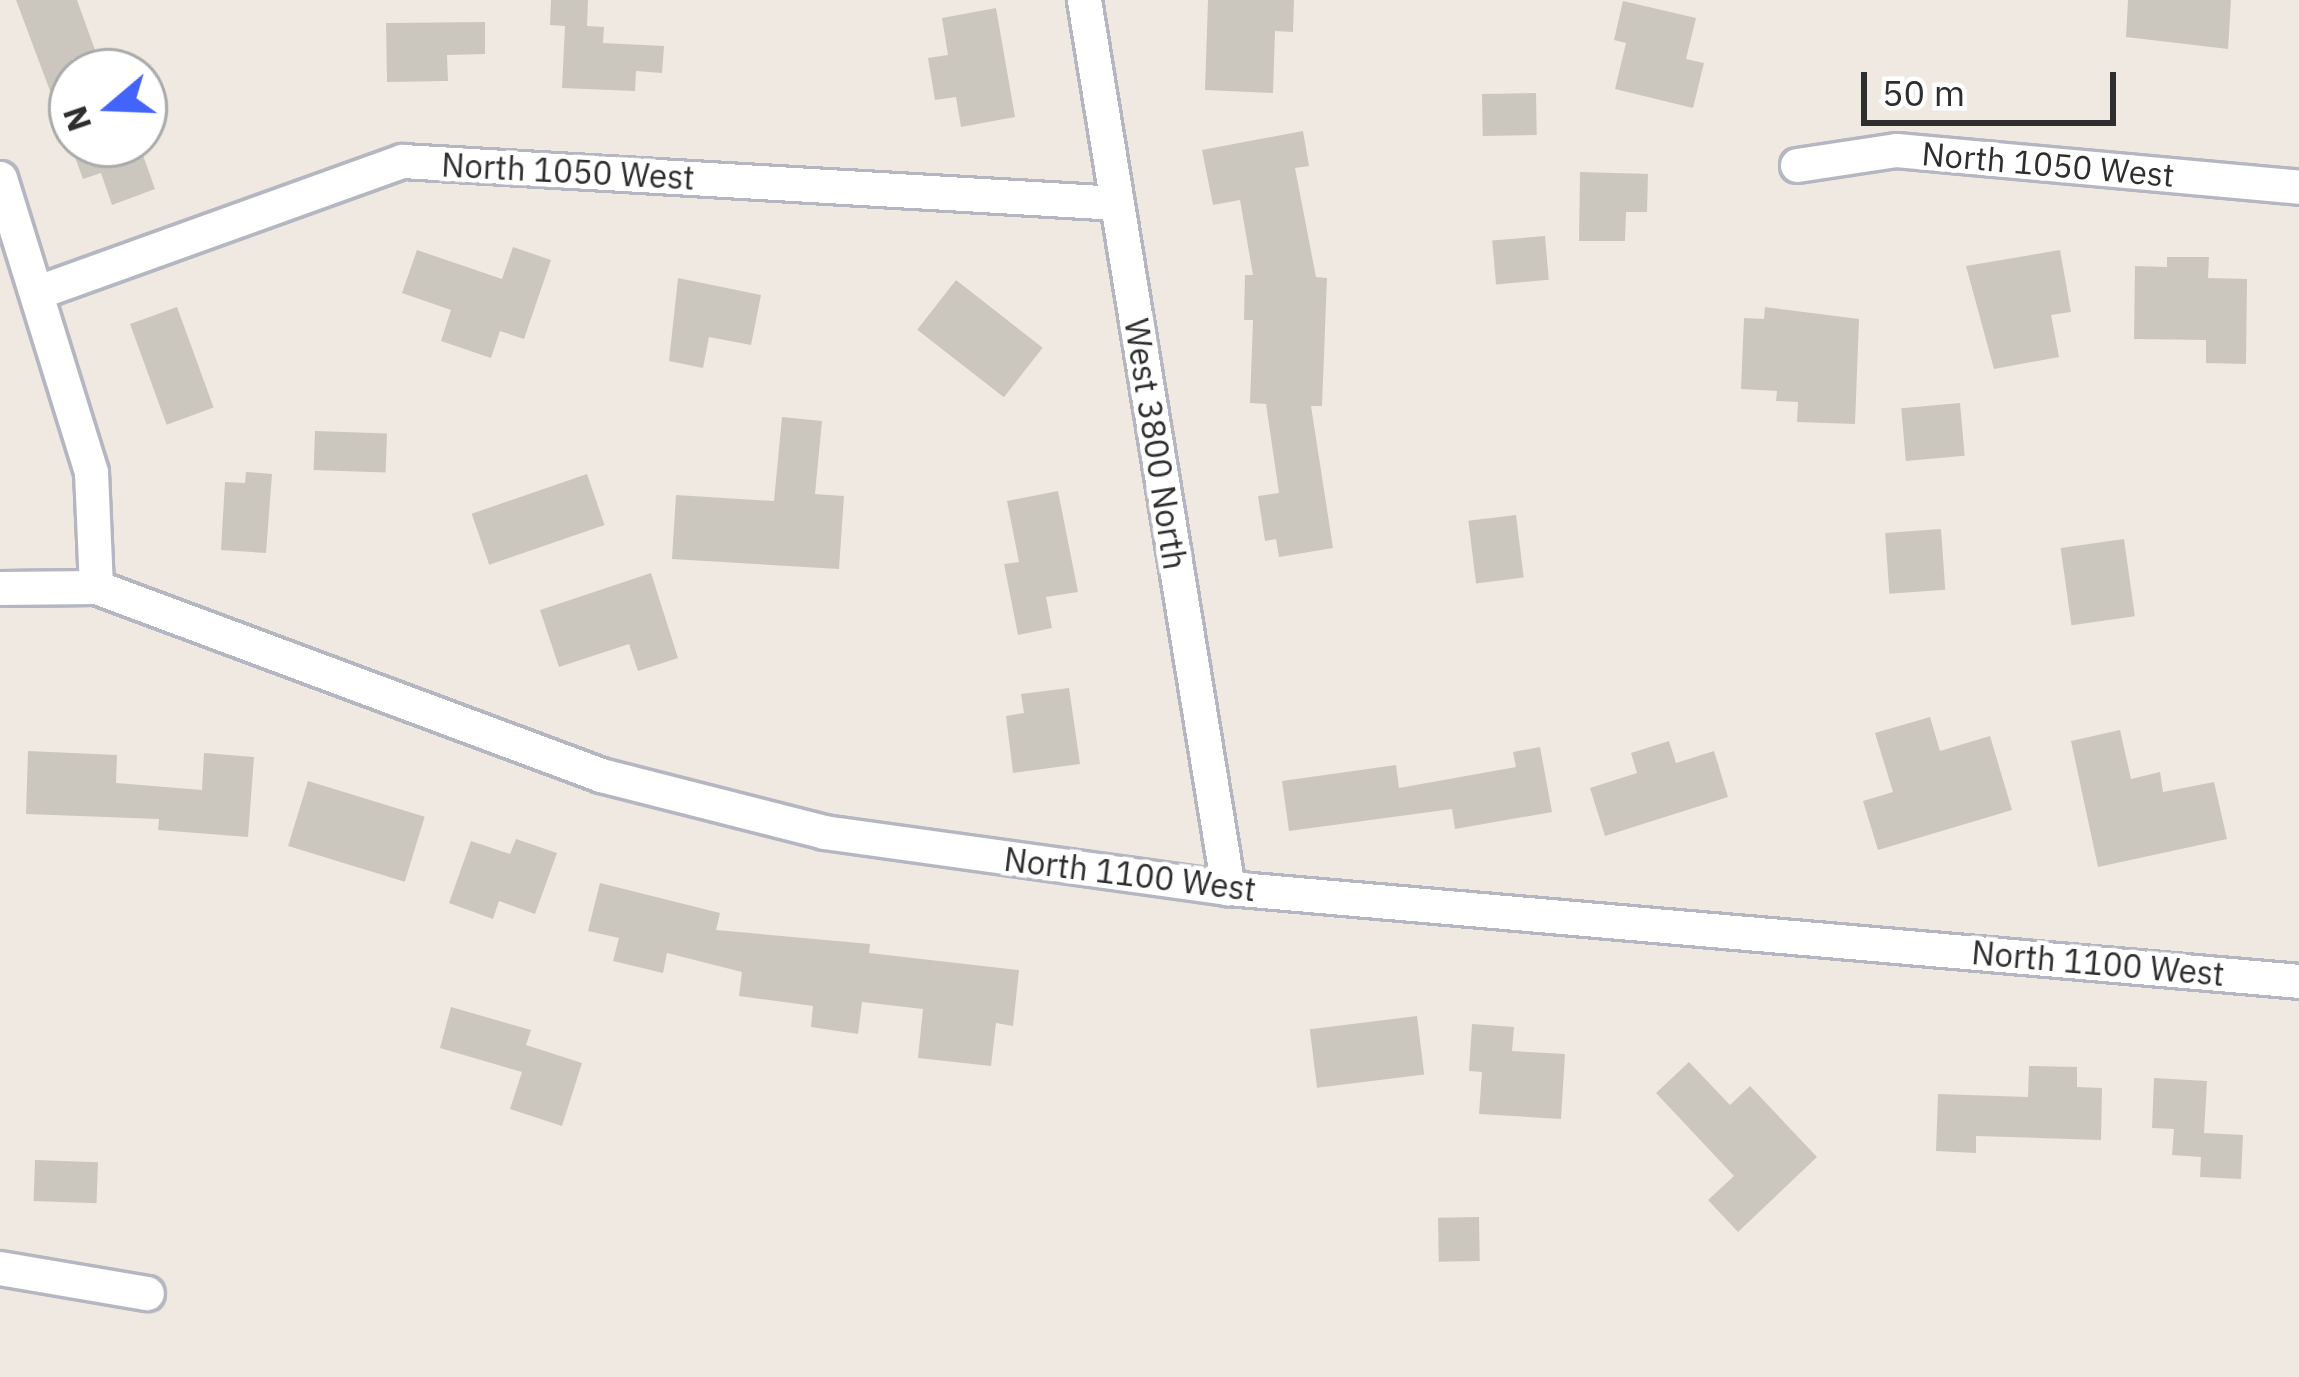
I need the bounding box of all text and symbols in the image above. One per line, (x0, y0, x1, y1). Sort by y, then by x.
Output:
north arrow (48, 48, 168, 168)
scale bar (1867, 48, 2122, 122)
text: 50 m (1882, 69, 1965, 116)
text: N (52, 101, 101, 137)
street label: North 1050 West (1920, 133, 2176, 195)
street label: North 1050 West (440, 145, 696, 197)
street label: West 3800 North (1117, 316, 1195, 572)
street label: North 1100 West (1002, 839, 1258, 909)
street label: North 1100 West (1970, 932, 2226, 994)

